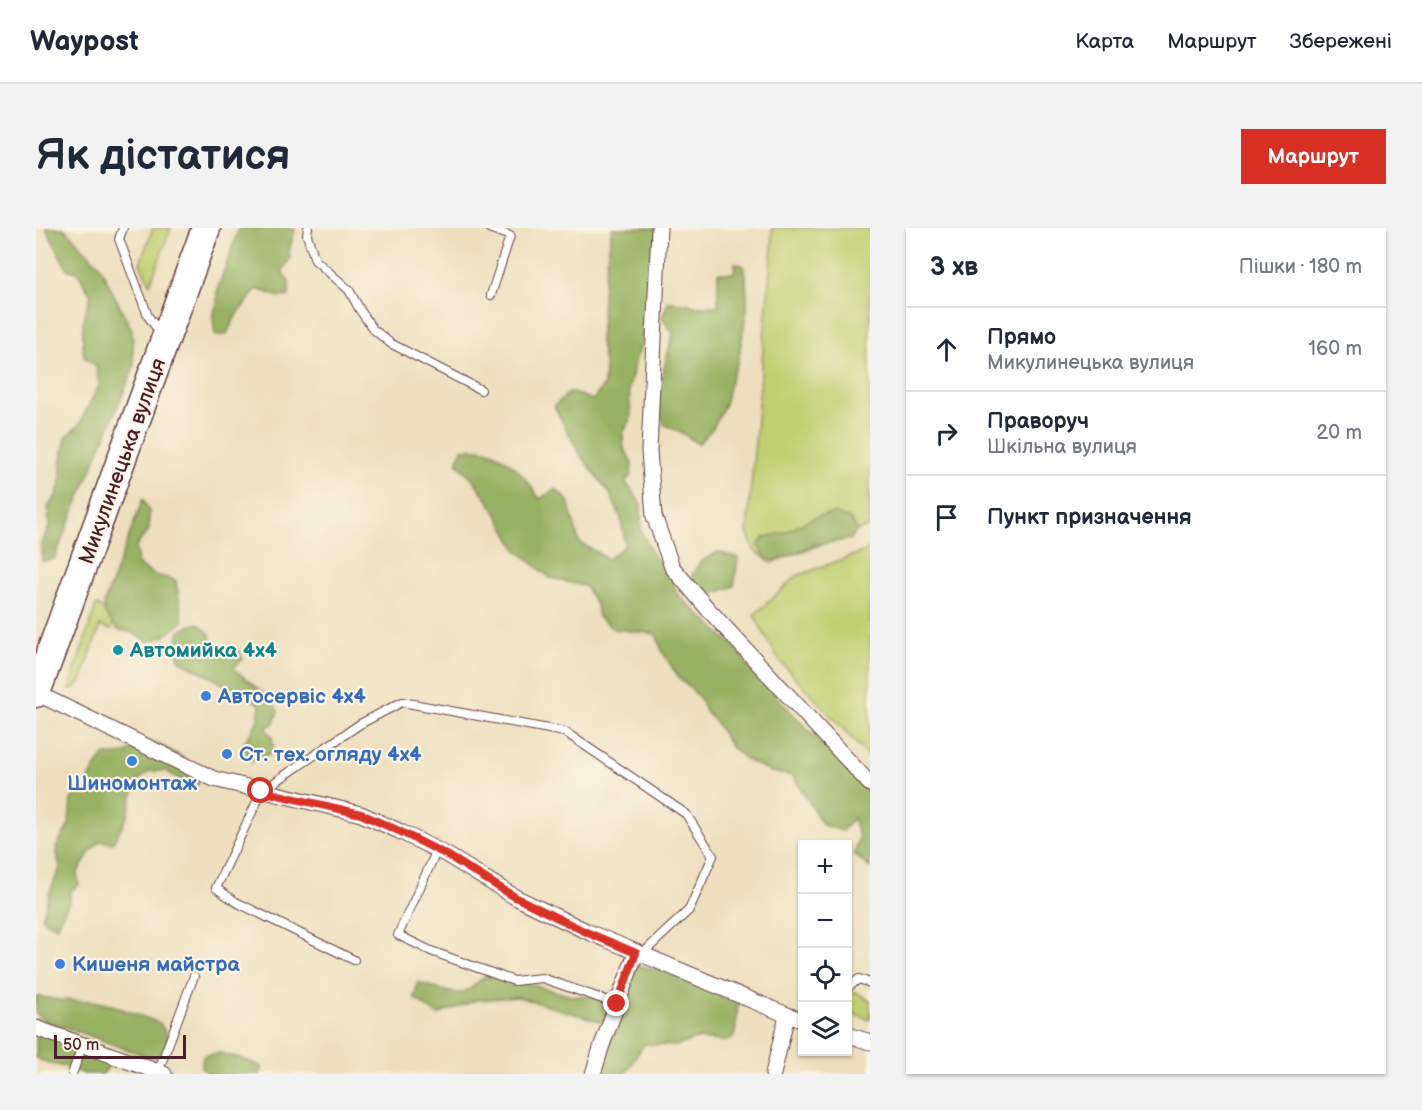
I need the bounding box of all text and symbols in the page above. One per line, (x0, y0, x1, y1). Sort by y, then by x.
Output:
text: Waypost (30, 25, 139, 58)
text: Карта (1075, 29, 1134, 54)
text: Маршрут (1167, 29, 1257, 54)
text: Збережені (1290, 29, 1392, 54)
button: Маршрут (1241, 129, 1386, 184)
text: Як дістатися (36, 131, 290, 182)
text: 3 хв (930, 252, 978, 283)
text: Пішки · 180 m (1239, 255, 1362, 279)
text: Прямо (987, 324, 1056, 351)
icon: ahead (930, 333, 963, 366)
text: 160 m (1308, 337, 1362, 361)
text: Микулинецька вулиця (987, 351, 1194, 375)
street label: Микулинецька вулиця (74, 355, 171, 568)
text: Праворуч (987, 408, 1089, 435)
icon: right (930, 417, 963, 450)
text: 20 m (1317, 421, 1362, 445)
text: Шкільна вулиця (987, 435, 1137, 459)
icon: arrive (930, 501, 963, 534)
text: Пункт призначення (987, 504, 1192, 531)
place label: Автомийка 4х4 (129, 638, 278, 663)
marker: Автомийка 4х4 (111, 643, 125, 657)
place label: Автосервіс 4х4 (217, 684, 366, 709)
marker: Автосервіс 4х4 (199, 689, 213, 703)
place label: Ст. тех. огляду 4х4 (239, 742, 422, 767)
marker: Ст. тех. огляду 4х4 (220, 747, 234, 761)
marker: Шиномонтаж (125, 754, 139, 768)
place label: Шиномонтаж (67, 771, 197, 796)
route start (247, 777, 273, 803)
map controls (798, 840, 852, 1056)
button: + (798, 840, 852, 894)
button: − (798, 894, 852, 948)
button: locate (798, 948, 852, 1002)
place label: Кишеня майстра (72, 952, 241, 977)
marker: Кишеня майстра (53, 957, 67, 971)
route end (603, 990, 629, 1016)
button: layers (798, 1002, 852, 1056)
scale bar (54, 1032, 186, 1060)
text: 50 m (63, 1036, 99, 1055)

